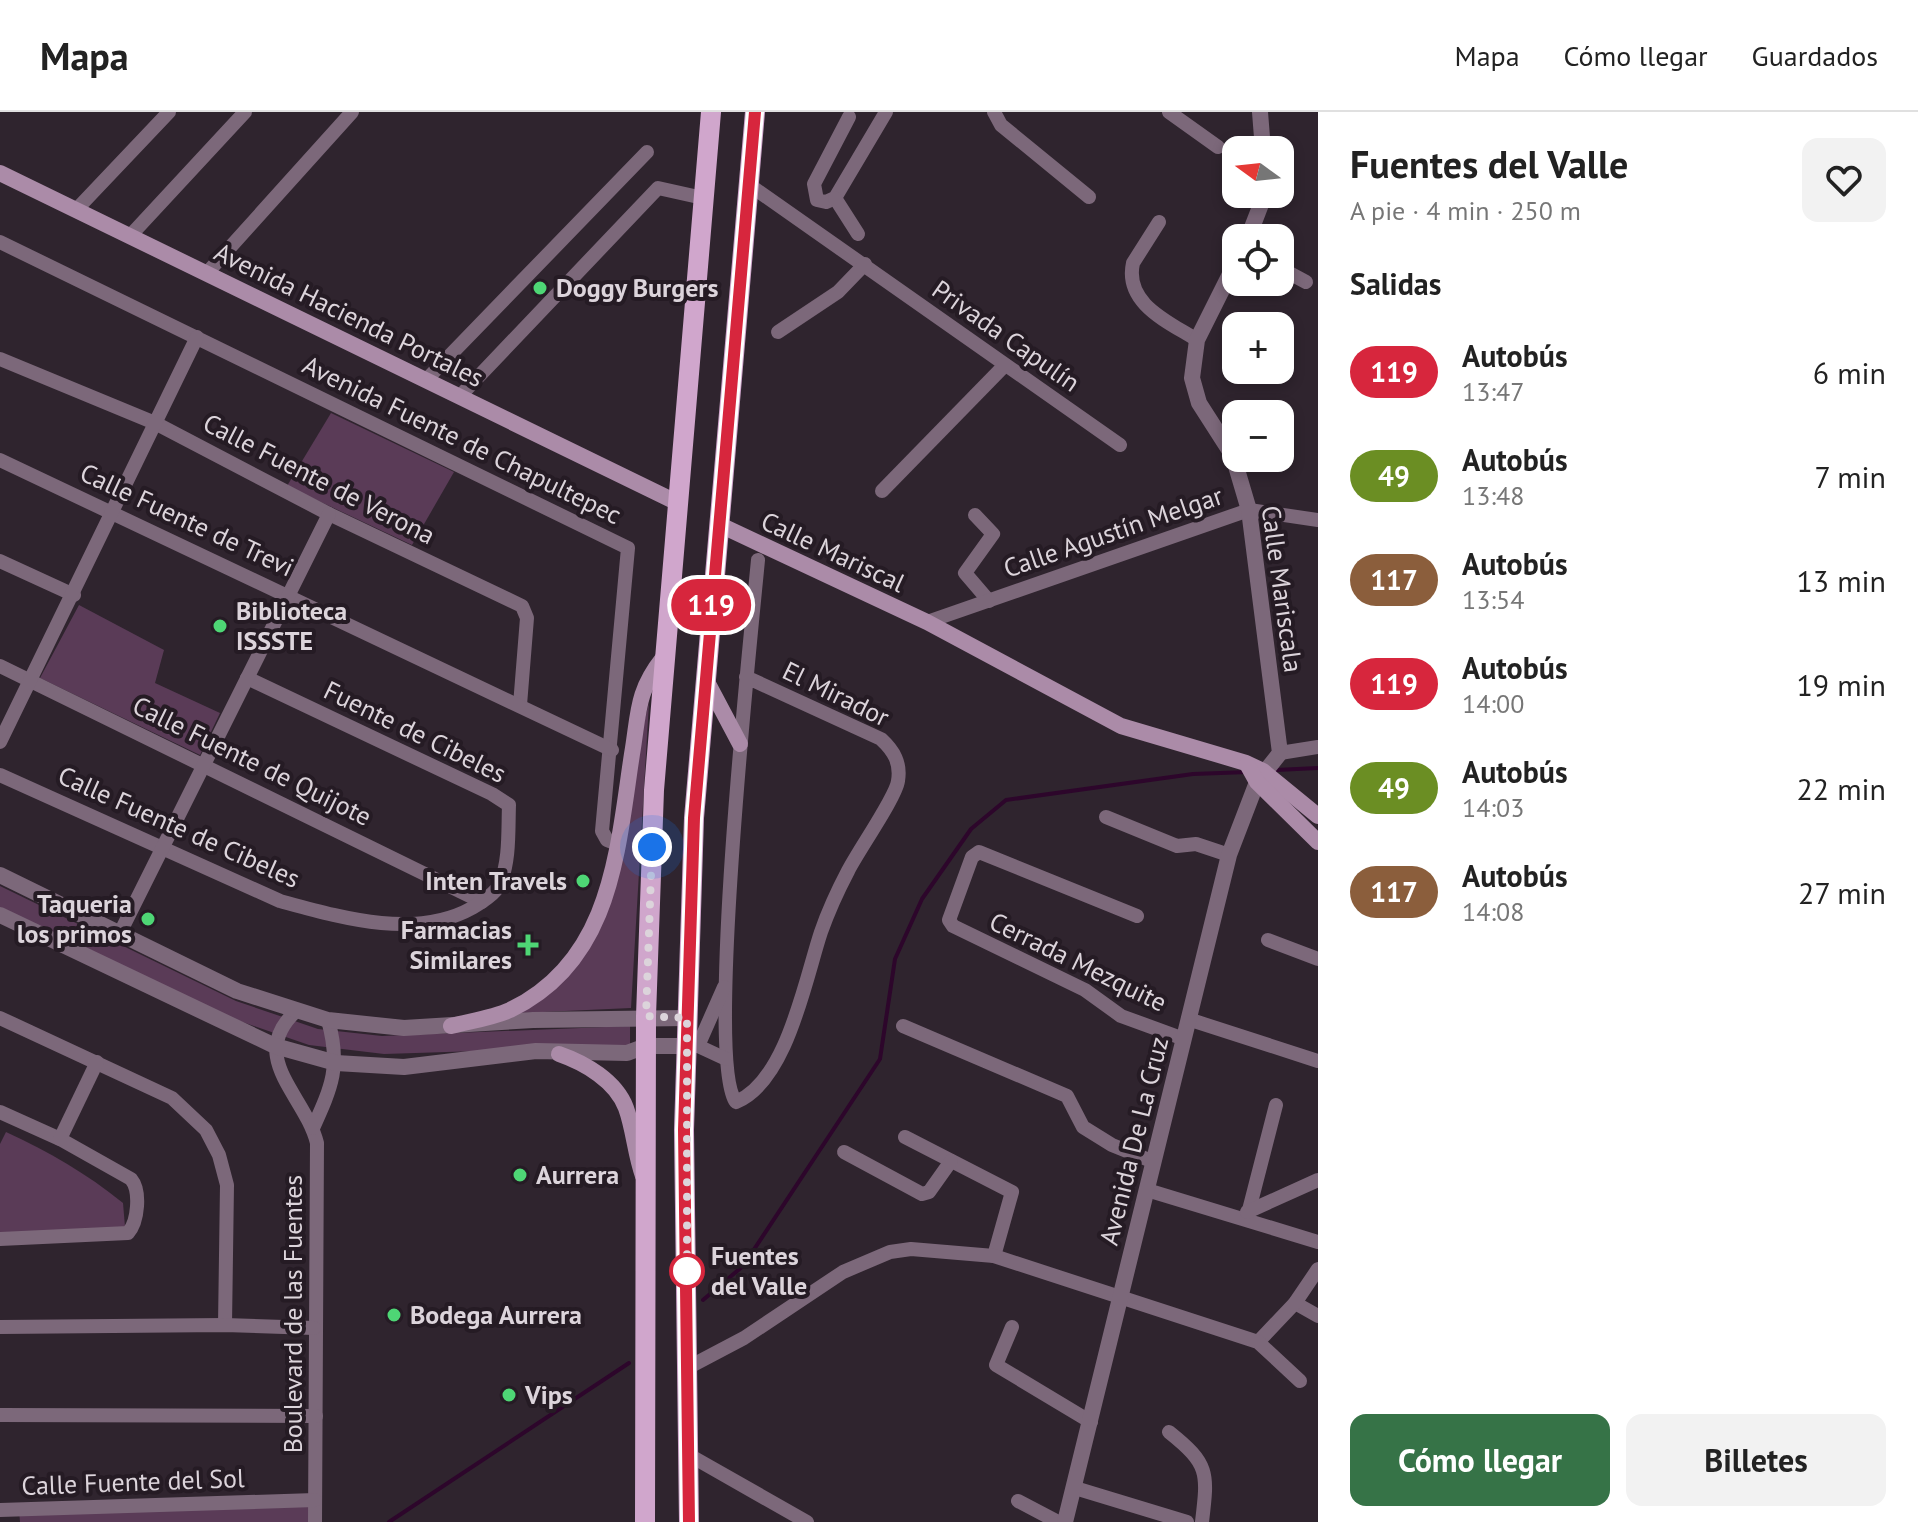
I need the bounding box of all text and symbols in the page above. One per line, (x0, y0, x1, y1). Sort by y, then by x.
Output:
text: Mapa (40, 31, 129, 80)
text: Mapa (1455, 37, 1520, 74)
text: Cómo llegar (1564, 37, 1708, 74)
text: Guardados (1752, 37, 1878, 74)
north arrow (1222, 136, 1294, 208)
map controls (1222, 136, 1294, 472)
button: heart (1802, 138, 1886, 222)
text: Fuentes del Valle (1350, 139, 1628, 188)
text: A pie · 4 min · 250 m (1350, 194, 1581, 227)
button: locate (1222, 224, 1294, 296)
street label: Avenida Hacienda Portales (209, 235, 489, 394)
text: Salidas (1350, 264, 1441, 303)
place label: Doggy Burgers (556, 271, 718, 304)
street label: Privada Capulín (926, 273, 1087, 399)
marker: Doggy Burgers (531, 279, 549, 297)
button: + (1222, 312, 1294, 384)
text: Autobús (1462, 336, 1568, 375)
street label: Avenida Fuente de Chapultepec (297, 348, 627, 531)
text: 119 (1370, 353, 1418, 390)
text: 6 min (1813, 353, 1886, 392)
text: 13:47 (1462, 375, 1524, 408)
button: − (1222, 400, 1294, 472)
street label: Calle Fuente de Verona (198, 406, 441, 551)
text: Autobús (1462, 440, 1568, 479)
street label: Calle Fuente de Trevi (75, 456, 299, 584)
text: 49 (1378, 457, 1410, 494)
text: 7 min (1814, 457, 1886, 496)
street label: Calle Agustín Melgar (999, 478, 1227, 585)
text: 13:48 (1462, 479, 1524, 512)
street label: Calle Mariscala (1254, 503, 1311, 674)
street label: Calle Mariscal (756, 504, 911, 599)
text: Autobús (1462, 544, 1568, 583)
text: 117 (1370, 561, 1418, 598)
text: 13 min (1796, 561, 1886, 600)
line badge: 119 (665, 579, 757, 631)
text: 13:54 (1462, 583, 1524, 616)
text: 119 (687, 586, 735, 623)
place label: Biblioteca ISSSTE (236, 594, 347, 657)
marker: Biblioteca ISSSTE (211, 617, 229, 635)
text: Autobús (1462, 648, 1568, 687)
street label: El Mirador (778, 654, 895, 734)
text: 119 (1370, 665, 1418, 702)
text: 19 min (1796, 665, 1886, 704)
street label: Fuente de Cibeles (319, 673, 512, 790)
text: 14:00 (1462, 687, 1524, 720)
street label: Calle Fuente de Quijote (127, 688, 377, 833)
text: Autobús (1462, 752, 1568, 791)
street label: Calle Fuente de Cibeles (53, 758, 305, 895)
text: 49 (1378, 769, 1410, 806)
text: 22 min (1796, 769, 1886, 808)
text: 14:03 (1462, 791, 1524, 824)
your location (632, 827, 672, 867)
text: Autobús (1462, 856, 1568, 895)
place label: Inten Travels (425, 864, 567, 897)
marker: Inten Travels (574, 872, 592, 890)
text: 117 (1370, 873, 1418, 910)
text: 27 min (1798, 873, 1886, 912)
place label: Taqueria los primos (17, 887, 132, 950)
text: 14:08 (1462, 895, 1524, 928)
street label: Cerrada Mezquite (984, 904, 1172, 1019)
marker: Taqueria los primos (139, 910, 157, 928)
place label: Farmacias Similares (401, 913, 512, 976)
marker: Farmacias Similares (519, 936, 537, 954)
street label: Avenida De La Cruz (1092, 1033, 1175, 1248)
place label: Aurrera (536, 1158, 619, 1191)
marker: Aurrera (511, 1166, 529, 1184)
street label: Boulevard de las Fuentes (276, 1175, 309, 1453)
place label: Fuentes del Valle (711, 1239, 807, 1302)
marker: Fuentes del Valle (670, 1254, 704, 1288)
place label: Bodega Aurrera (410, 1298, 582, 1331)
marker: Bodega Aurrera (385, 1306, 403, 1324)
place label: Vips (524, 1378, 573, 1411)
marker: Vips (500, 1386, 518, 1404)
button: Cómo llegar (1350, 1414, 1610, 1506)
button: Billetes (1626, 1414, 1886, 1506)
street label: Calle Fuente del Sol (21, 1461, 246, 1502)

